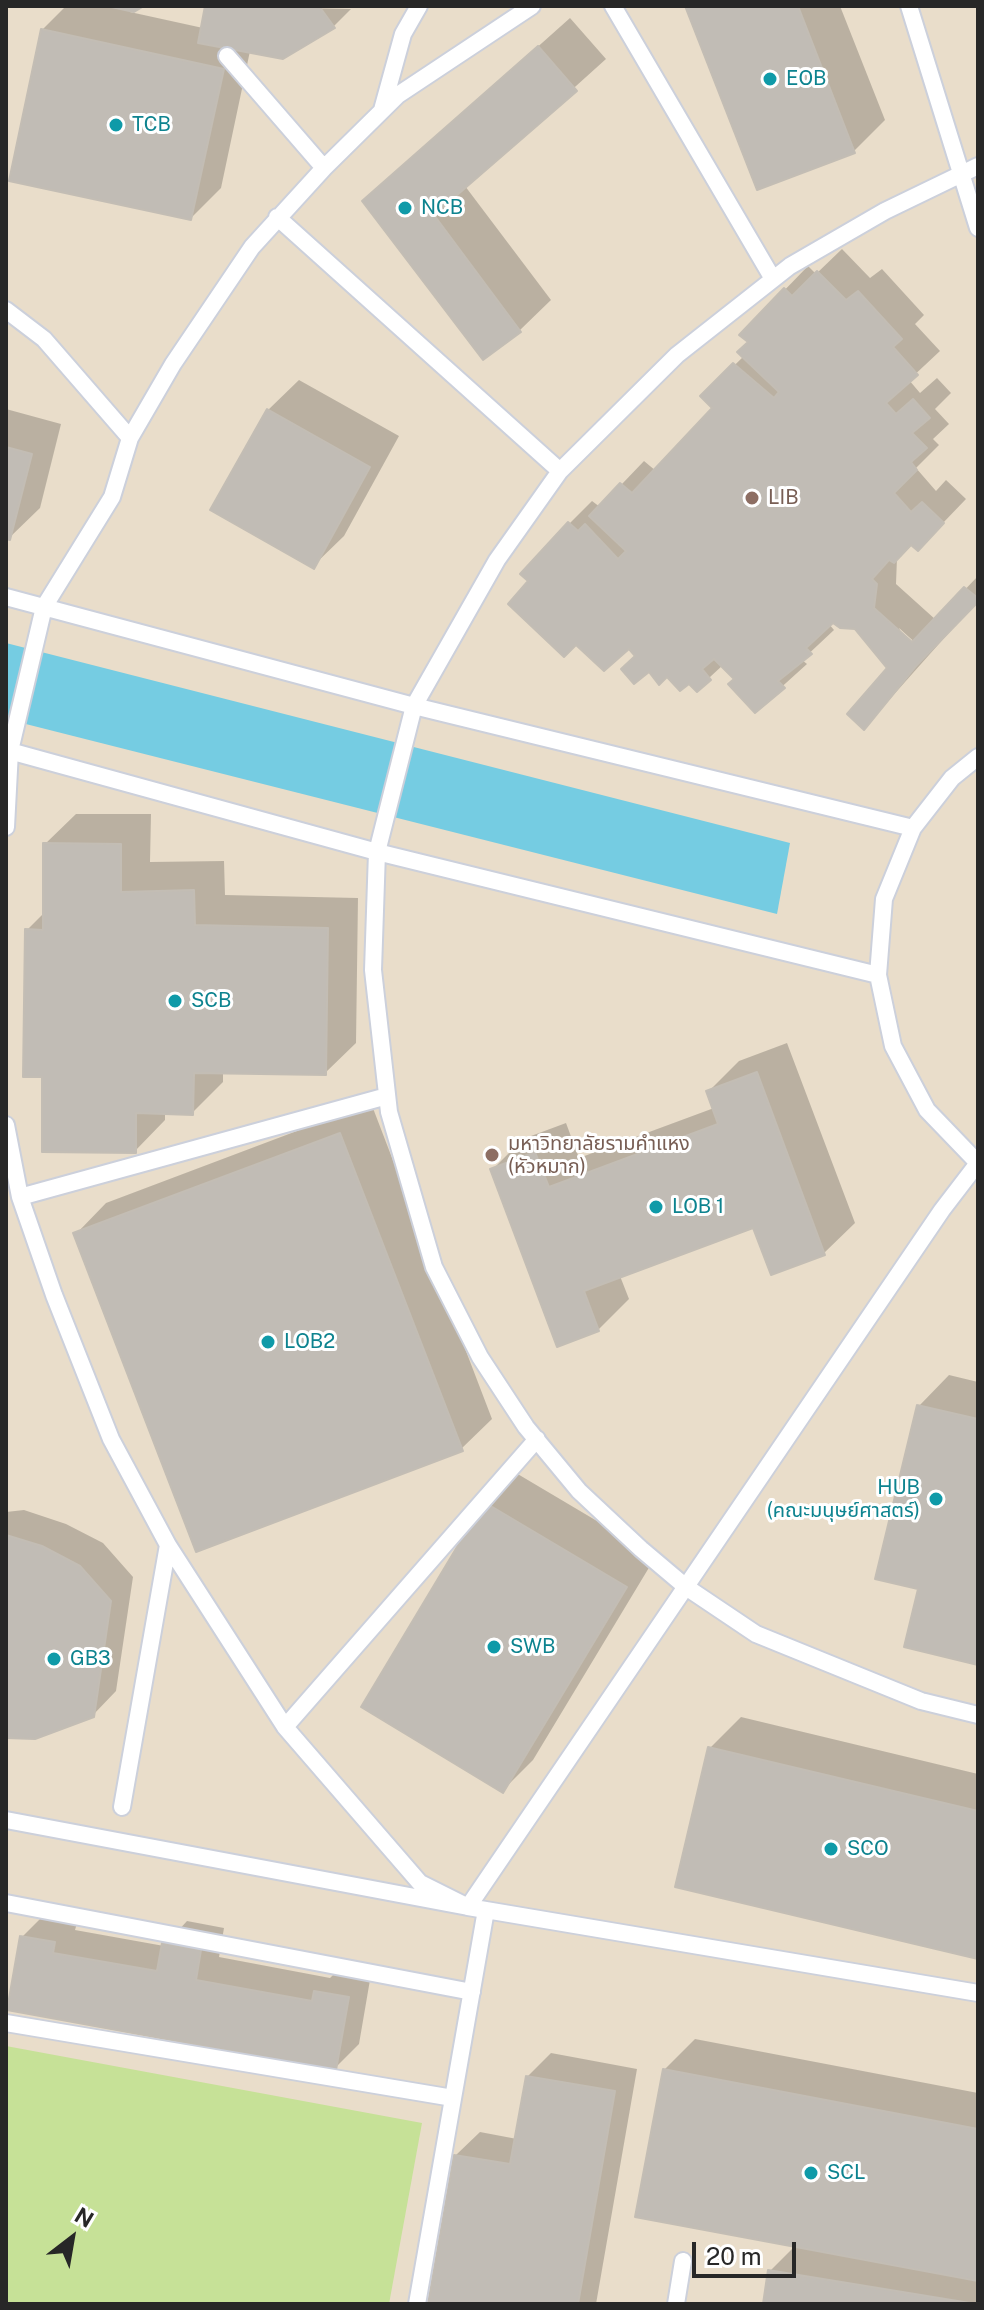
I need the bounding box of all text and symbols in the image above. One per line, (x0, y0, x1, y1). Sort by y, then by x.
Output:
place label: EOB (786, 67, 826, 91)
marker: EOB (761, 70, 779, 88)
place label: TCB (132, 113, 171, 137)
marker: TCB (107, 116, 125, 134)
place label: NCB (421, 196, 463, 220)
marker: NCB (396, 199, 414, 217)
place label: LIB (768, 486, 799, 510)
marker: LIB (743, 489, 761, 507)
place label: SCB (191, 989, 231, 1013)
marker: SCB (166, 992, 184, 1010)
place label: มหาวิทยาลัยรามคำแหง (หัวหมาก) (508, 1132, 690, 1179)
marker: มหาวิทยาลัยรามคำแหง (หัวหมาก) (483, 1146, 501, 1164)
place label: LOB 1 (672, 1195, 724, 1219)
marker: LOB 1 (647, 1198, 665, 1216)
place label: LOB2 (284, 1330, 335, 1354)
marker: LOB2 (259, 1333, 277, 1351)
place label: HUB (คณะมนุษย์ศาสตร์) (767, 1476, 920, 1523)
marker: HUB (คณะมนุษย์ศาสตร์) (927, 1490, 945, 1508)
place label: SWB (510, 1635, 555, 1659)
marker: SWB (485, 1638, 503, 1656)
place label: GB3 (70, 1647, 111, 1671)
marker: GB3 (45, 1650, 63, 1668)
place label: SCO (847, 1837, 889, 1861)
marker: SCO (822, 1840, 840, 1858)
place label: SCL (827, 2161, 865, 2185)
marker: SCL (802, 2164, 820, 2182)
north arrow (32, 2198, 112, 2278)
text: N (70, 2202, 98, 2233)
scale bar (696, 2226, 800, 2276)
text: 20 m (706, 2242, 762, 2270)

